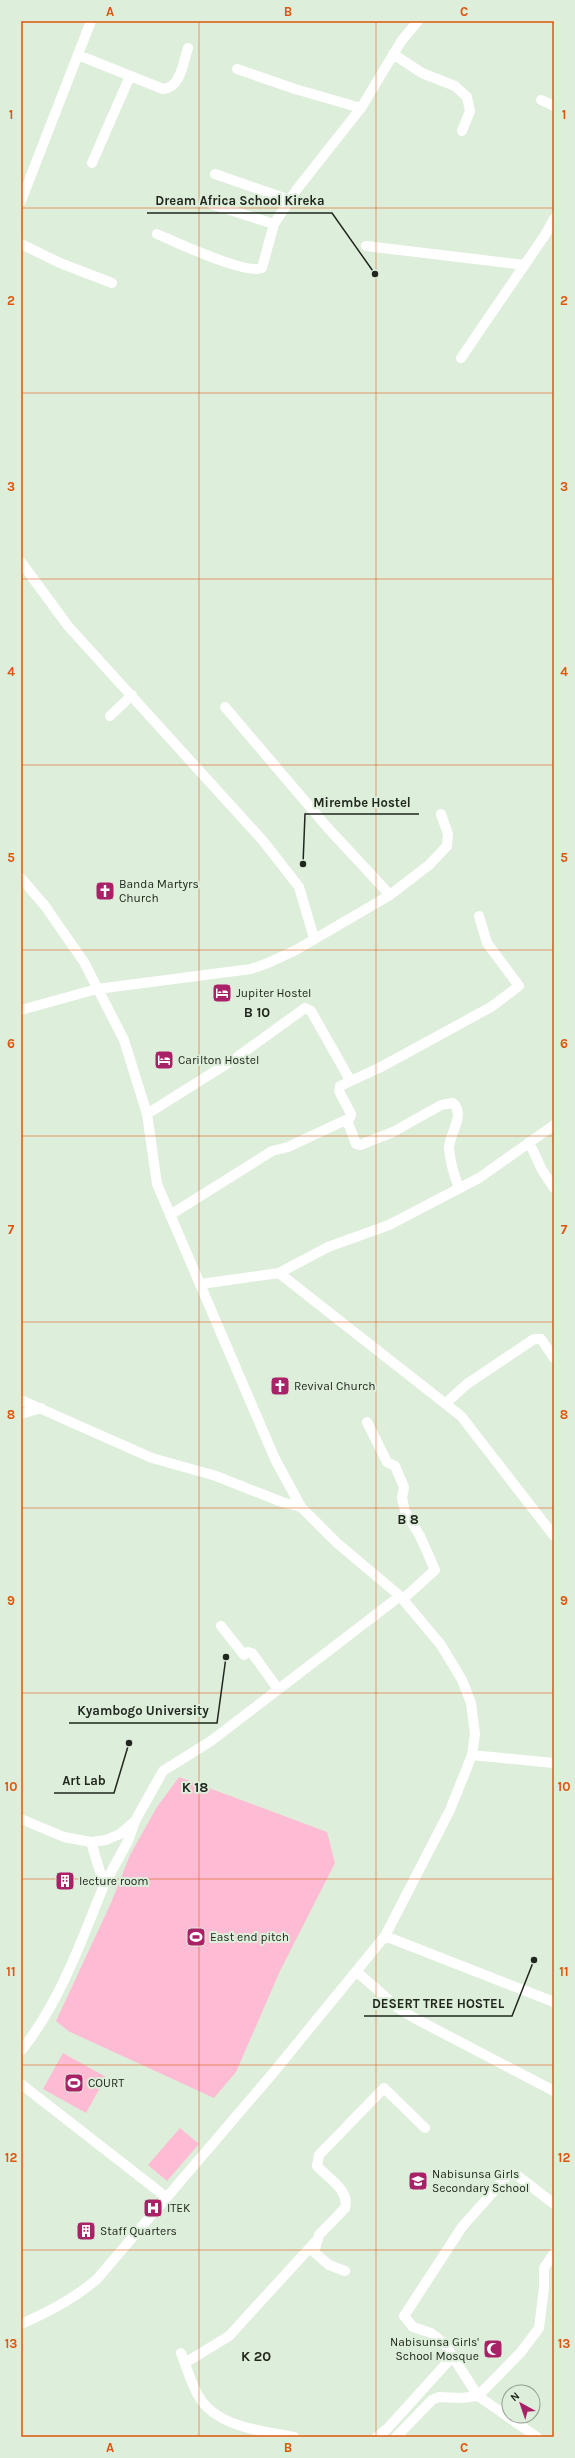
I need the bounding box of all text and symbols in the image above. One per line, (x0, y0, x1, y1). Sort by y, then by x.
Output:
text: A (106, 4, 114, 19)
text: B (284, 4, 292, 19)
text: C (460, 4, 468, 19)
text: 1 (9, 107, 13, 122)
text: 1 (562, 107, 566, 122)
callout: Dream Africa School Kireka (147, 188, 332, 213)
text: Dream Africa School Kireka (155, 193, 325, 208)
text: 2 (7, 293, 15, 308)
text: 2 (560, 293, 568, 308)
text: 3 (7, 479, 15, 494)
text: 3 (560, 479, 568, 494)
text: 4 (7, 664, 15, 679)
text: 4 (560, 664, 568, 679)
callout: Mirembe Hostel (305, 789, 419, 814)
text: Mirembe Hostel (313, 795, 411, 810)
text: 5 (7, 850, 15, 865)
text: 5 (560, 850, 568, 865)
place label: Banda Martyrs Church (119, 877, 199, 905)
church icon: Banda Martyrs Church (94, 880, 116, 902)
hotel icon: Jupiter Hostel (211, 982, 233, 1004)
place label: Jupiter Hostel (236, 986, 311, 1000)
district label: B 10 (244, 1004, 270, 1021)
text: 6 (7, 1036, 15, 1051)
text: 6 (560, 1036, 568, 1051)
hotel icon: Carilton Hostel (153, 1049, 175, 1071)
place label: Carilton Hostel (178, 1053, 259, 1067)
text: 7 (8, 1222, 15, 1237)
text: 7 (561, 1222, 568, 1237)
church icon: Revival Church (269, 1375, 291, 1397)
place label: Revival Church (294, 1379, 376, 1393)
text: 8 (7, 1407, 15, 1422)
text: 8 (560, 1407, 568, 1422)
district label: B 8 (397, 1511, 419, 1528)
text: 9 (7, 1593, 15, 1608)
text: 9 (560, 1593, 568, 1608)
callout: Kyambogo University (69, 1698, 217, 1723)
text: Kyambogo University (77, 1703, 209, 1718)
callout: Art Lab (54, 1768, 114, 1793)
text: Art Lab (62, 1773, 106, 1788)
text: 10 (5, 1779, 17, 1794)
district label: K 18 (182, 1779, 208, 1796)
text: 10 (558, 1779, 570, 1794)
building icon: lecture room (54, 1870, 76, 1892)
place label: lecture room (79, 1874, 149, 1888)
sports icon: East end pitch (185, 1926, 207, 1948)
place label: East end pitch (210, 1930, 289, 1944)
text: 11 (6, 1964, 16, 1979)
text: 11 (559, 1964, 569, 1979)
callout: DESERT TREE HOSTEL (364, 1991, 512, 2016)
text: DESERT TREE HOSTEL (372, 1996, 505, 2011)
sports icon: COURT (63, 2072, 85, 2094)
place label: COURT (88, 2076, 124, 2090)
text: 12 (5, 2150, 17, 2165)
text: 12 (558, 2150, 570, 2165)
place label: Nabisunsa Girls Secondary School (432, 2167, 529, 2195)
school or university icon: Nabisunsa Girls Secondary School (407, 2170, 429, 2192)
hospital icon: ITEK (142, 2197, 164, 2219)
place label: ITEK (167, 2201, 191, 2215)
building icon: Staff Quarters (75, 2220, 97, 2242)
place label: Staff Quarters (100, 2224, 177, 2238)
place label: Nabisunsa Girls' School Mosque (390, 2335, 479, 2363)
text: 13 (5, 2336, 17, 2351)
text: 13 (558, 2336, 570, 2351)
mosque icon: Nabisunsa Girls' School Mosque (482, 2338, 504, 2360)
district label: K 20 (241, 2348, 271, 2365)
north arrow (501, 2384, 541, 2424)
text: N (508, 2389, 522, 2404)
text: A (106, 2440, 114, 2455)
text: B (284, 2440, 292, 2455)
text: C (460, 2440, 468, 2455)

